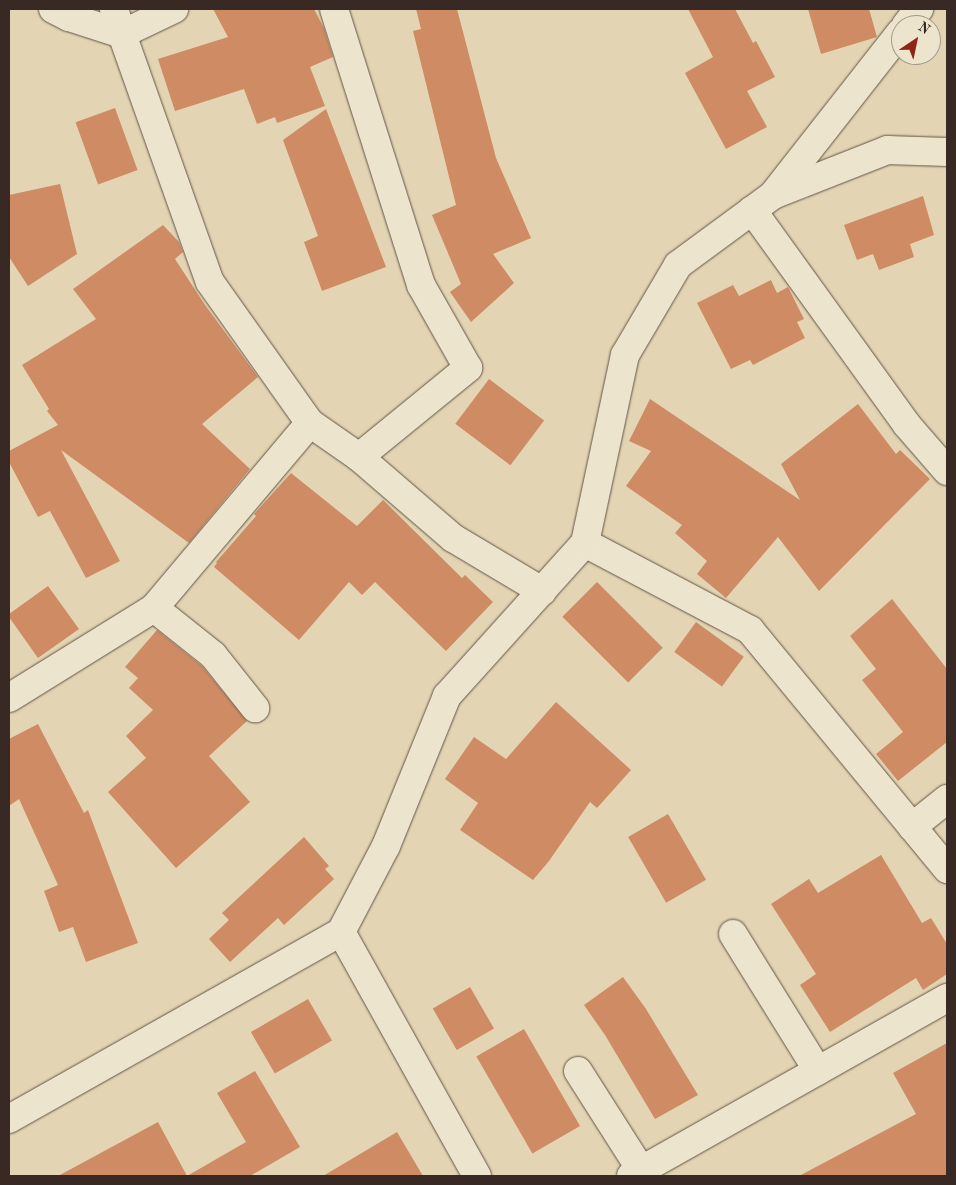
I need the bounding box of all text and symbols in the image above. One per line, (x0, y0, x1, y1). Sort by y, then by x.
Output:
north arrow (891, 15, 941, 65)
text: N (915, 20, 932, 37)

